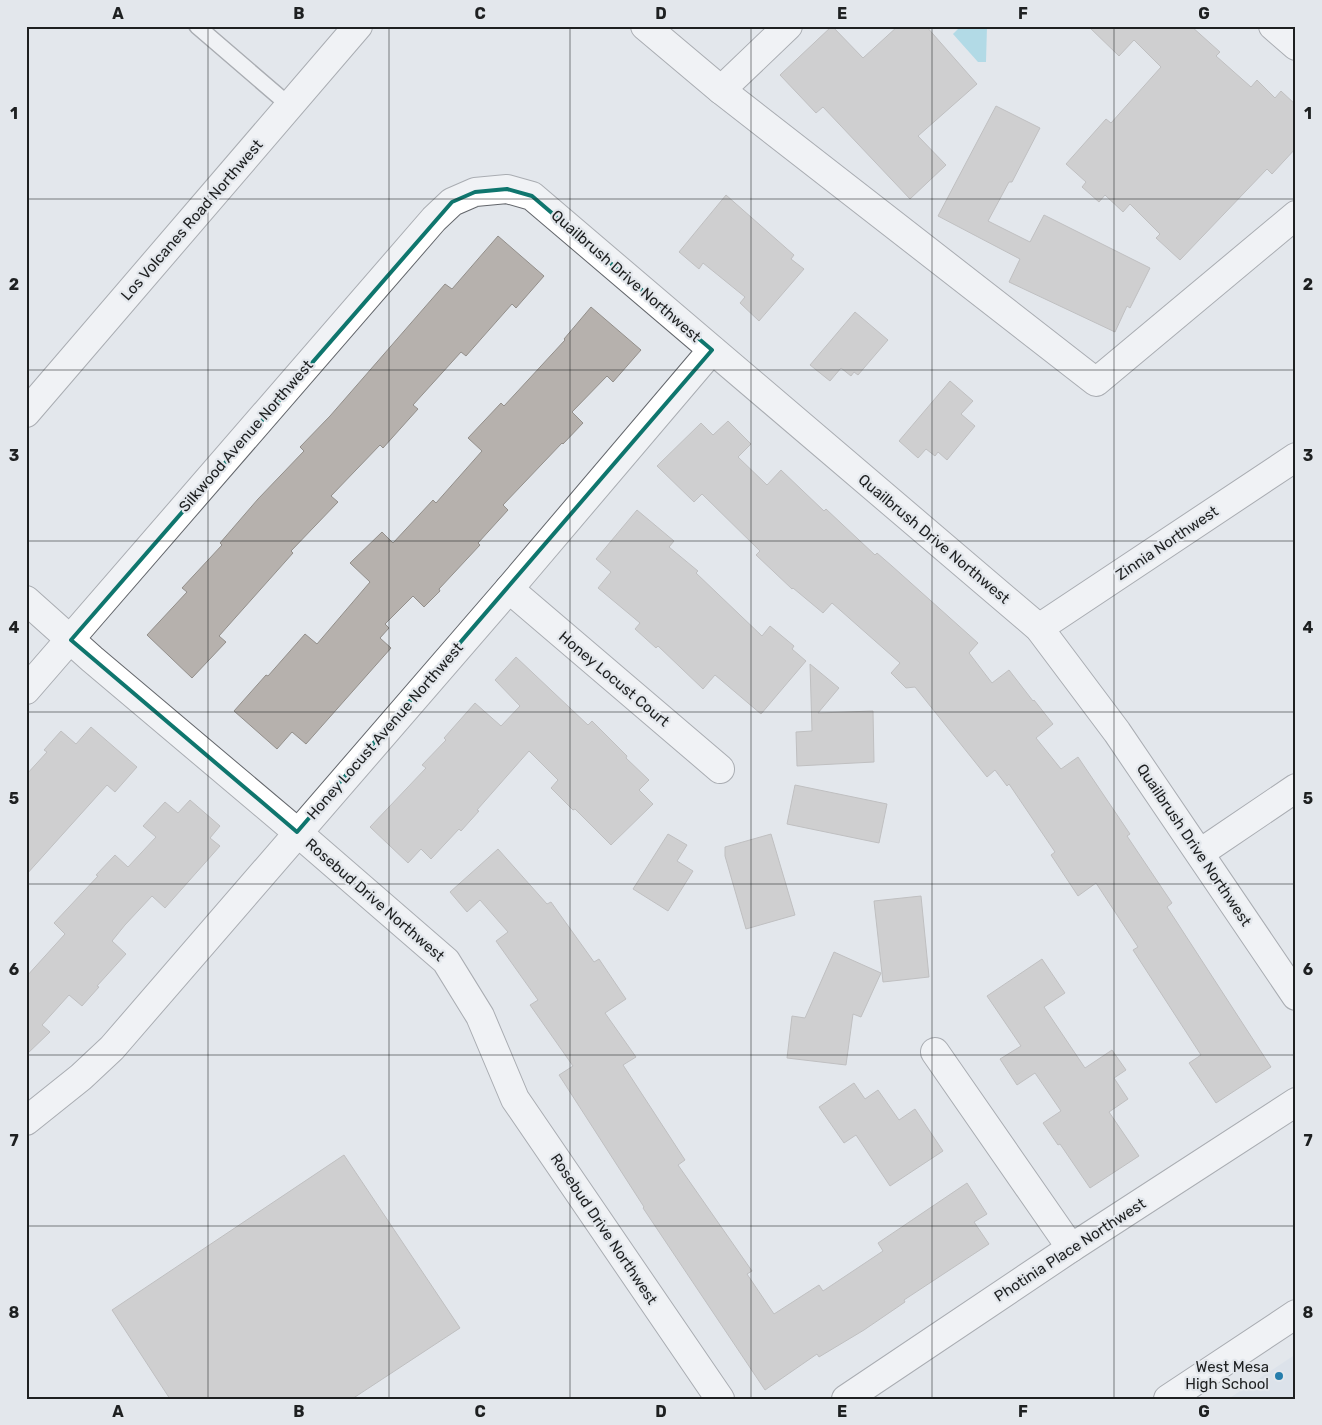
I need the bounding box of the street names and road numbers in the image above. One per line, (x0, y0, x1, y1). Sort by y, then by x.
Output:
street label: Los Volcanes Road Northwest (117, 136, 267, 304)
street label: Quailbrush Drive Northwest (548, 206, 704, 346)
street label: Silkwood Avenue Northwest (175, 356, 317, 516)
street label: Quailbrush Drive Northwest (855, 470, 1013, 608)
street label: Zinnia Northwest (1112, 502, 1222, 584)
street label: Honey Locust Court (555, 628, 673, 731)
street label: Honey Locust Avenue Northwest (303, 639, 467, 823)
street label: Quailbrush Drive Northwest (1133, 760, 1255, 930)
street label: Rosebud Drive Northwest (302, 835, 448, 965)
street label: Rosebud Drive Northwest (547, 1150, 661, 1308)
street label: Photinia Place Northwest (991, 1194, 1149, 1306)

